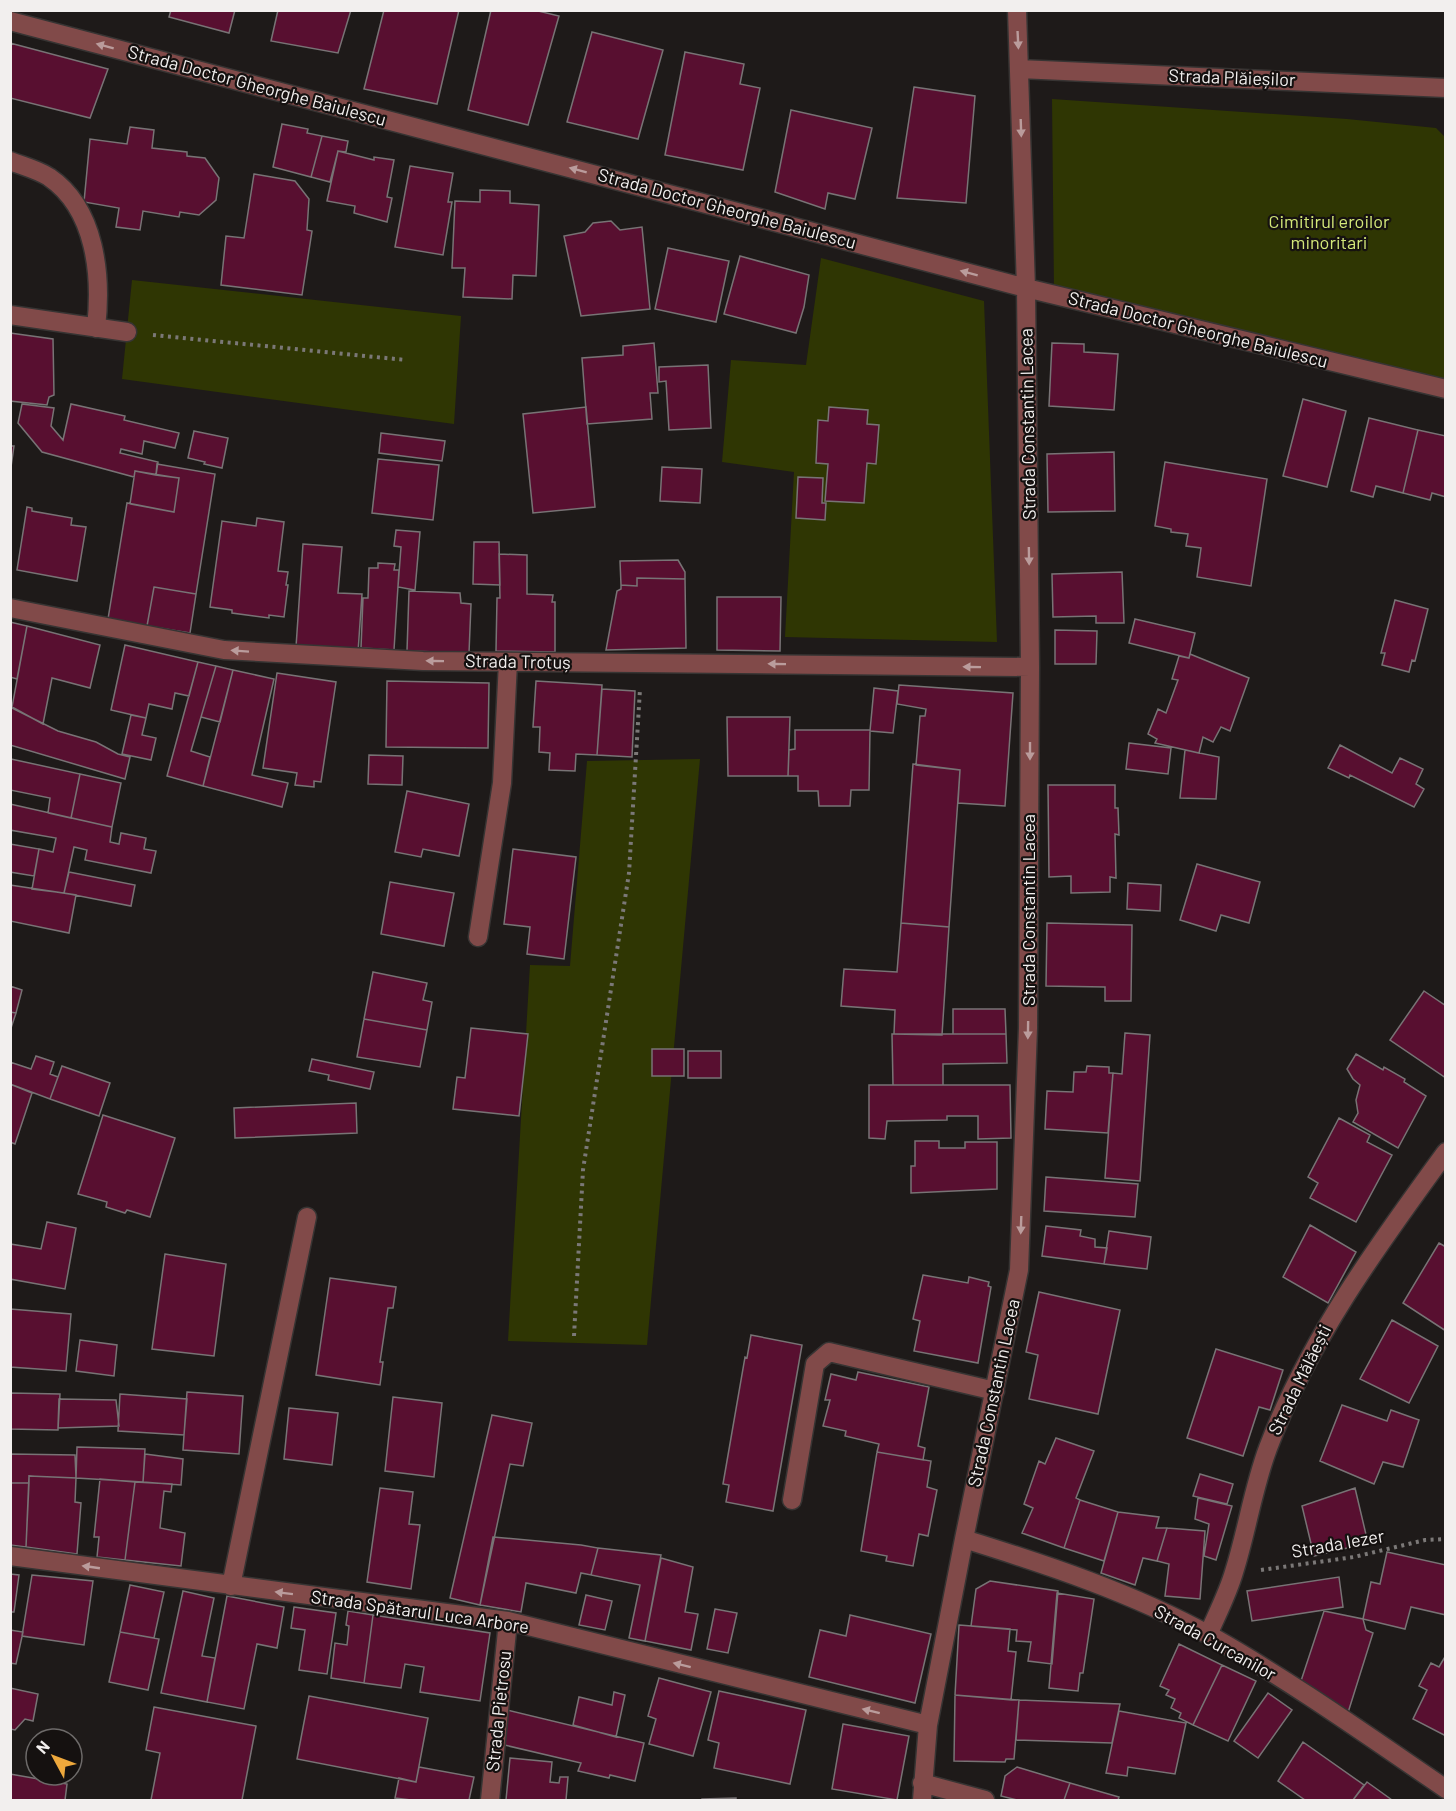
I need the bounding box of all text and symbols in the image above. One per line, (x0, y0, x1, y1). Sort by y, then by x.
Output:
one-way arrow (1013, 30, 1023, 49)
street label: Strada Doctor Gheorghe Baiulescu (126, 40, 389, 130)
one-way arrow (96, 41, 114, 50)
street label: Strada Plăieșilor (1168, 64, 1296, 90)
one-way arrow (1016, 118, 1026, 137)
street label: Strada Doctor Gheorghe Baiulescu (596, 163, 859, 253)
one-way arrow (569, 165, 587, 175)
park label: Cimitirul eroilor minoritari (1268, 210, 1390, 253)
one-way arrow (960, 268, 978, 277)
street label: Strada Doctor Gheorghe Baiulescu (1066, 286, 1330, 372)
street label: Strada Constantin Lacea (1014, 328, 1040, 520)
one-way arrow (1024, 547, 1034, 566)
one-way arrow (230, 646, 249, 656)
street label: Strada Trotuș (465, 649, 571, 673)
one-way arrow (425, 656, 444, 666)
one-way arrow (767, 660, 786, 669)
one-way arrow (962, 662, 981, 671)
one-way arrow (1025, 742, 1035, 761)
street label: Strada Constantin Lacea (1017, 814, 1039, 1006)
one-way arrow (1023, 1021, 1033, 1040)
one-way arrow (1016, 1216, 1026, 1235)
street label: Strada Constantin Lacea (962, 1297, 1024, 1489)
street label: Strada Mălăești (1263, 1321, 1335, 1438)
street label: Strada Iezer (1290, 1524, 1386, 1562)
one-way arrow (81, 1563, 100, 1572)
street label: Strada Spătarul Luca Arbore (310, 1585, 530, 1637)
one-way arrow (275, 1588, 294, 1597)
street label: Strada Curcanilor (1151, 1600, 1281, 1685)
street label: Strada Pietrosu (481, 1649, 515, 1772)
one-way arrow (673, 1659, 691, 1669)
one-way arrow (862, 1706, 881, 1716)
north arrow (24, 1727, 84, 1787)
text: N (32, 1737, 53, 1757)

